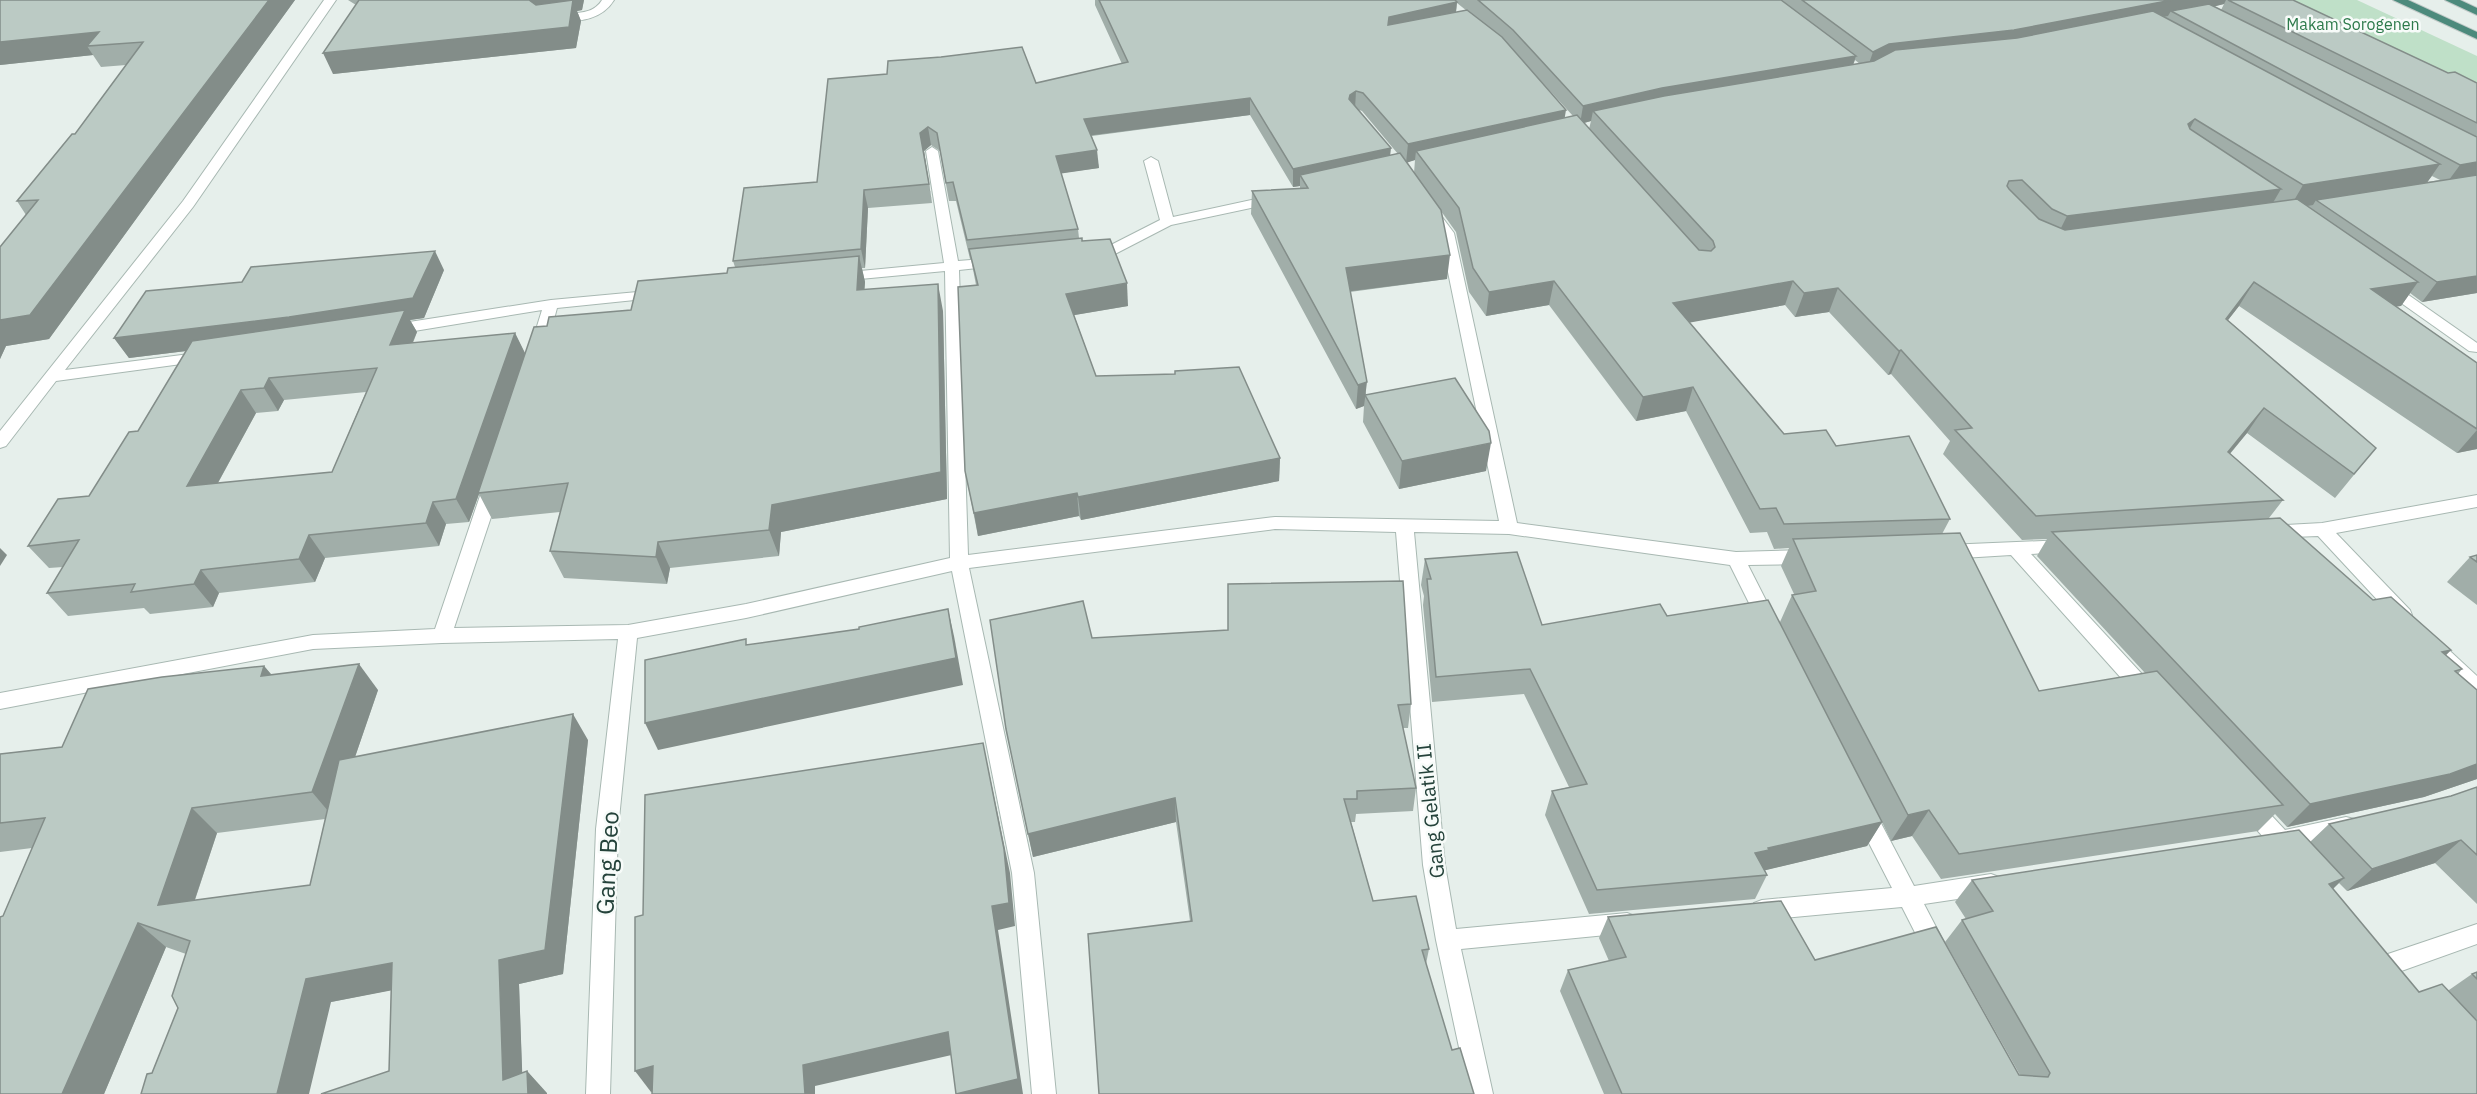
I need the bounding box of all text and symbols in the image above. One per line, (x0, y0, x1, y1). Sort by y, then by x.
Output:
park label: Makam Sorogenen (2286, 14, 2420, 34)
street label: Gang Gelatik II (1409, 742, 1451, 880)
street label: Gang Beo (588, 810, 626, 916)

